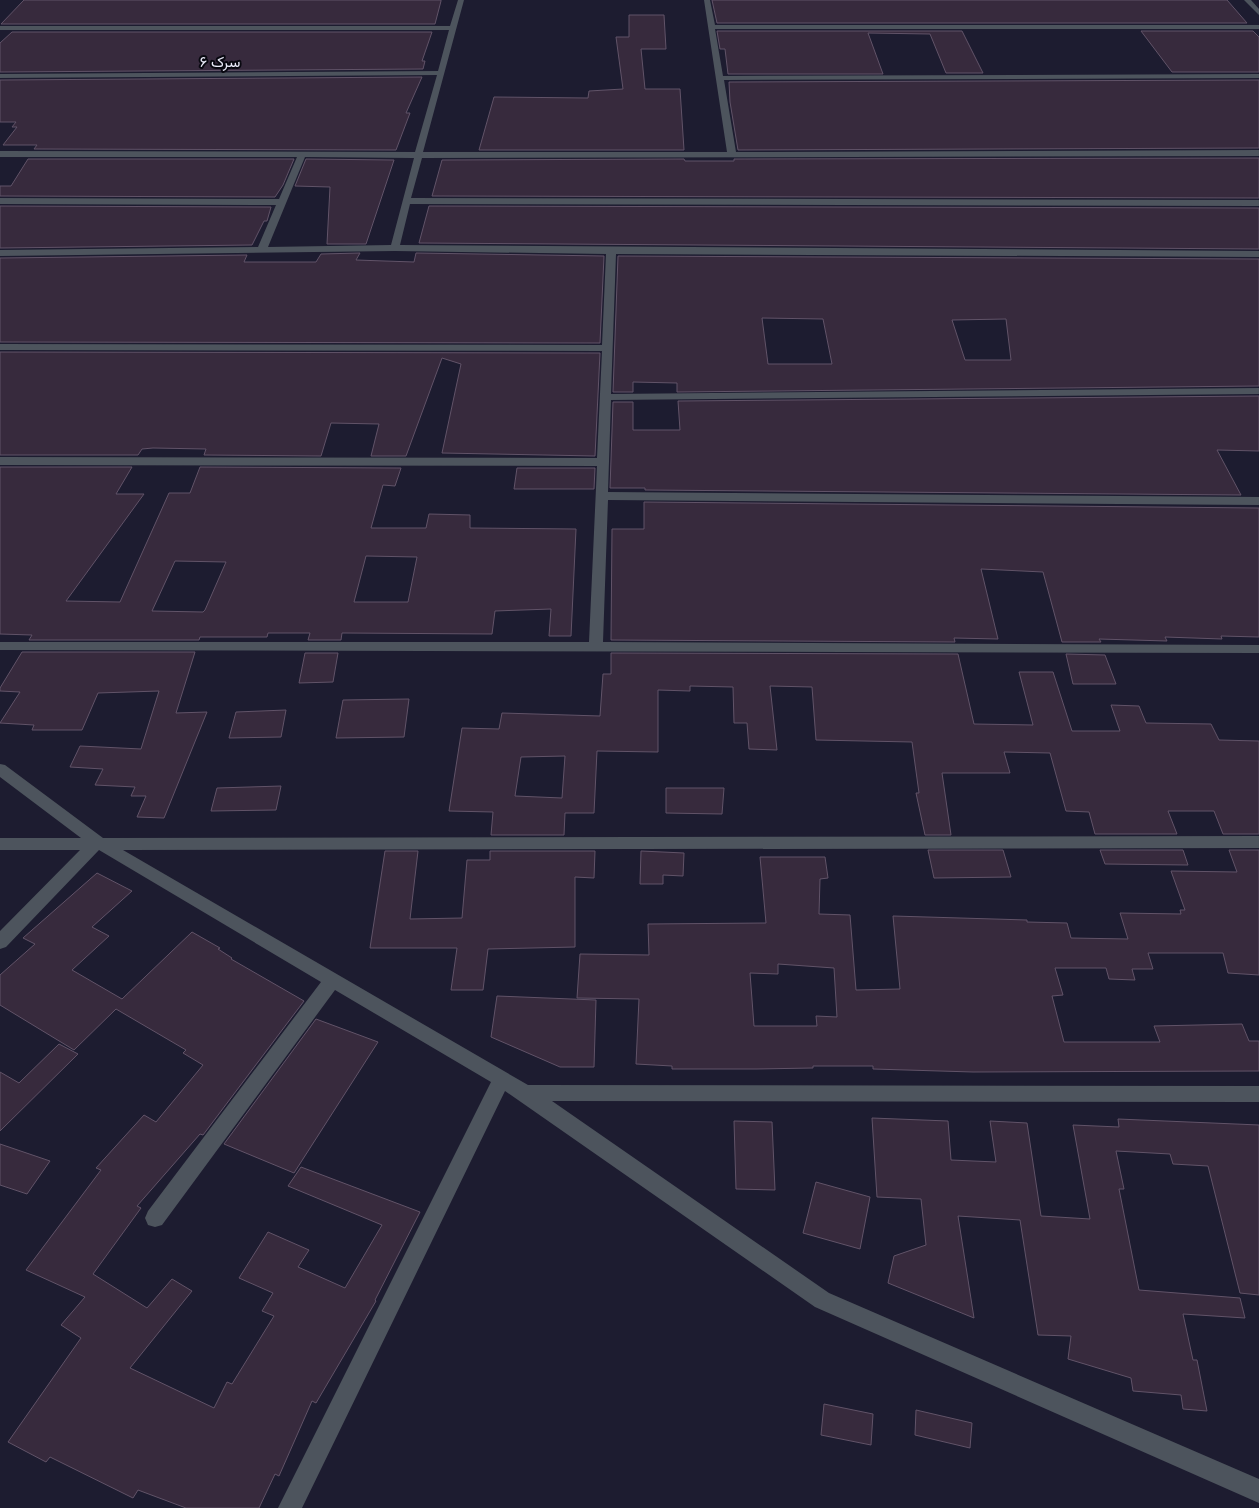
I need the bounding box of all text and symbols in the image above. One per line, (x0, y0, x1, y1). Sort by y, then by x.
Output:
street label: سرک ۶ (200, 52, 240, 71)

